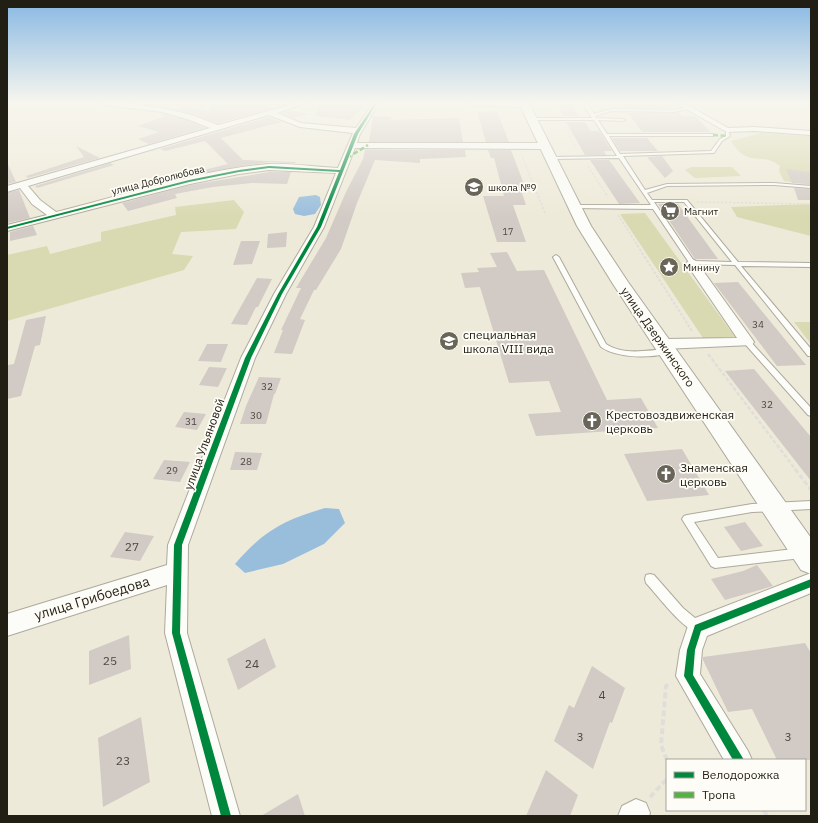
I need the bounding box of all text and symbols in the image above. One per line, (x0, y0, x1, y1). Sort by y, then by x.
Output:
street label: улица Добролюбова (110, 162, 207, 198)
school or university icon: школа №9 (463, 176, 485, 198)
place label: школа №9 (488, 181, 537, 194)
supermarket icon: Магнит (659, 200, 681, 222)
place label: Магнит (684, 205, 719, 218)
house number: 17 (503, 226, 513, 237)
place icon: Минину (658, 256, 680, 278)
place label: Минину (683, 261, 720, 274)
street label: улица Дзержинского (618, 284, 698, 390)
house number: 34 (752, 318, 764, 331)
place label: специальная школа VIII вида (463, 327, 554, 356)
school or university icon: специальная школа VIII вида (438, 330, 460, 352)
house number: 32 (261, 380, 273, 393)
street label: улица Ульяновой (181, 396, 227, 492)
house number: 32 (761, 398, 773, 411)
place label: Крестовоздвиженская церковь (606, 407, 734, 436)
house number: 30 (250, 409, 262, 422)
church icon: Крестовоздвиженская церковь (581, 410, 603, 432)
house number: 31 (185, 415, 197, 428)
house number: 28 (240, 455, 252, 468)
place label: Знаменская церковь (680, 460, 748, 489)
church icon: Знаменская церковь (655, 463, 677, 485)
house number: 29 (166, 464, 178, 477)
house number: 27 (125, 539, 139, 554)
street label: улица Грибоедова (32, 572, 152, 624)
house number: 25 (103, 653, 117, 668)
house number: 24 (245, 656, 259, 671)
house number: 4 (598, 687, 606, 702)
house number: 3 (576, 729, 584, 744)
house number: 3 (784, 729, 792, 744)
house number: 23 (116, 753, 130, 768)
legend (666, 759, 806, 811)
text: Велодорожка (702, 767, 780, 782)
text: Тропа (702, 787, 736, 802)

